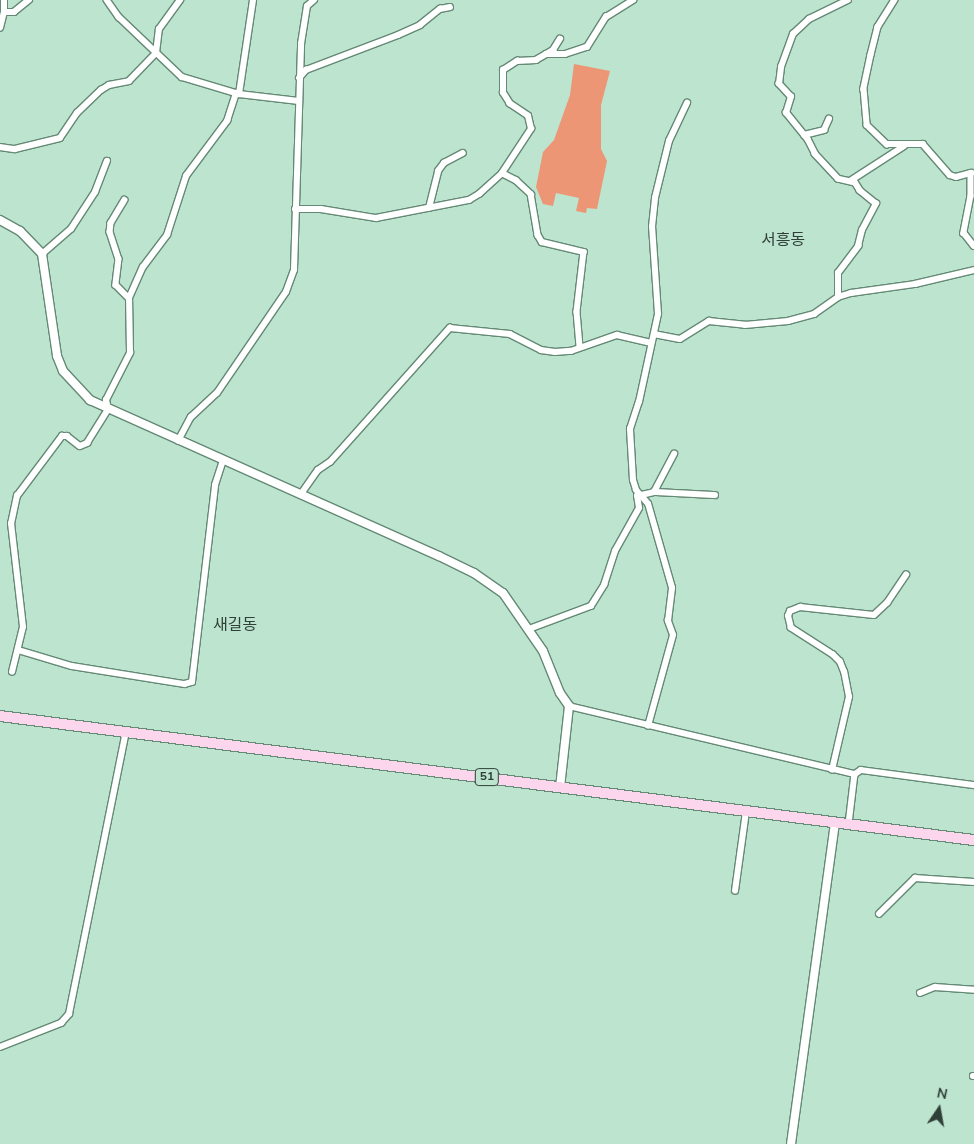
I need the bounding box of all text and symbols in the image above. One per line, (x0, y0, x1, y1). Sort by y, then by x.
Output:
district label: 서흥동 (761, 230, 805, 250)
district label: 새길동 (213, 615, 257, 635)
road number: 51 (474, 768, 500, 786)
text: N (935, 1083, 949, 1104)
north arrow (914, 1084, 964, 1134)

